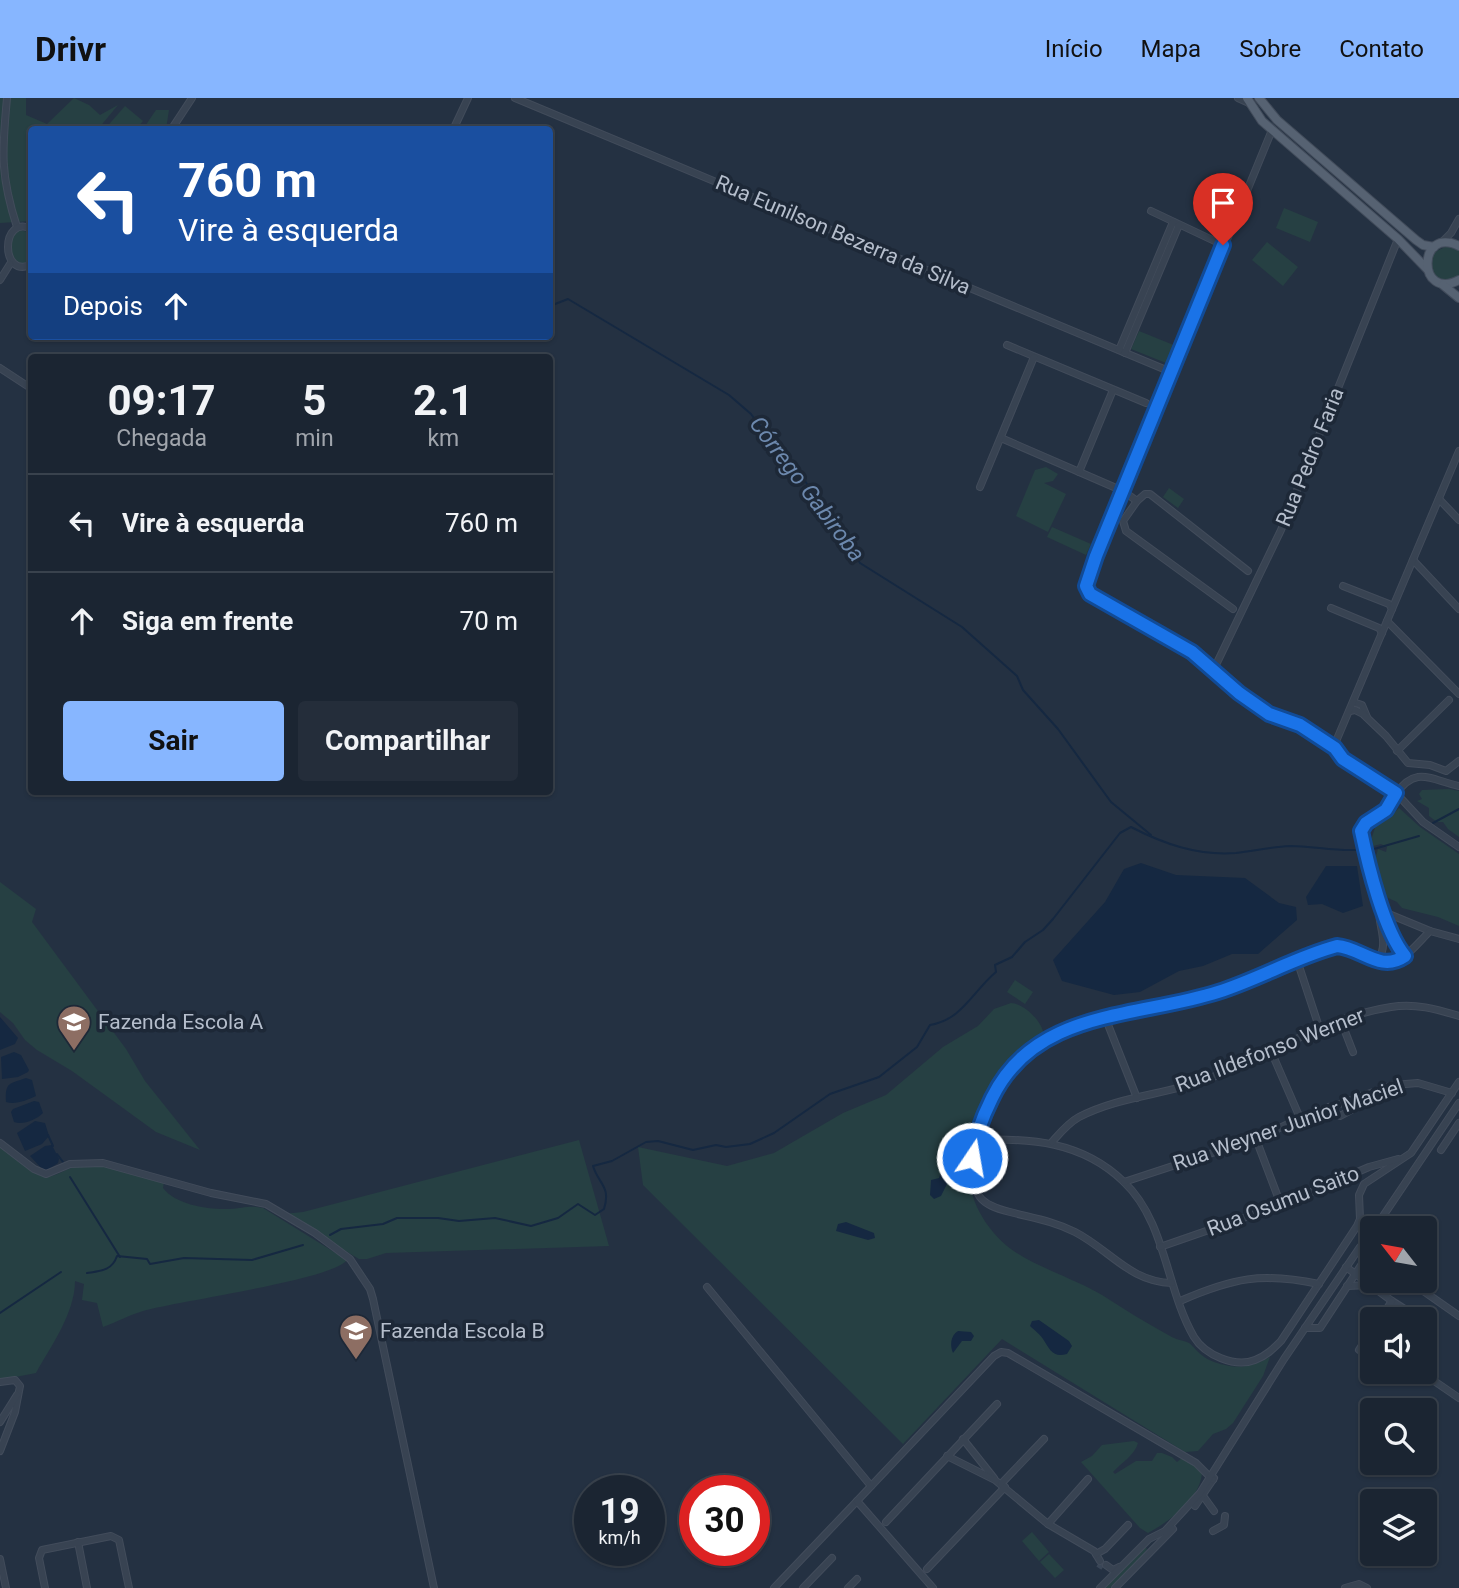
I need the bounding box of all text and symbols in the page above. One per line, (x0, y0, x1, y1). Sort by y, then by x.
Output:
text: Drivr (35, 30, 106, 69)
text: Início (1045, 35, 1103, 63)
text: Mapa (1141, 35, 1201, 63)
text: Sobre (1239, 35, 1301, 63)
text: Contato (1339, 35, 1424, 63)
text: 760 m (178, 152, 317, 209)
icon: left (63, 154, 154, 245)
street label: Rua Eunilson Bezerra da Silva (712, 170, 974, 300)
pin (1193, 173, 1253, 245)
icon: arrive (1204, 184, 1242, 222)
text: Vire à esquerda (178, 211, 399, 249)
icon: ahead (157, 287, 195, 325)
text: Depois (63, 291, 143, 321)
text: 09:17 (107, 376, 216, 425)
text: 5 (302, 376, 326, 425)
text: 2.1 (413, 376, 473, 425)
street label: Rua Pedro Faria (1271, 384, 1349, 530)
water label: Córrego Gabiroba (744, 411, 870, 567)
text: Chegada (116, 425, 207, 452)
text: min (295, 425, 334, 452)
text: km (427, 425, 459, 452)
icon: left (63, 504, 101, 542)
text: Vire à esquerda (122, 508, 305, 538)
text: 760 m (445, 508, 518, 538)
icon: ahead (63, 602, 101, 640)
text: Siga em frente (122, 606, 293, 636)
text: 70 m (460, 606, 518, 636)
button: Sair (63, 701, 284, 781)
button: Compartilhar (298, 701, 518, 781)
school or university icon: Fazenda Escola A (55, 1003, 93, 1052)
street label: Rua Ildefonso Werner (1172, 1003, 1368, 1097)
place label: Fazenda Escola A (98, 1010, 264, 1034)
street label: Rua Weyner Junior Maciel (1170, 1074, 1406, 1176)
position arrow (935, 1121, 1009, 1195)
street label: Rua Osumu Saito (1204, 1161, 1362, 1241)
north arrow (1360, 1216, 1437, 1293)
map controls (1360, 1216, 1437, 1566)
button: sound (1360, 1307, 1437, 1384)
school or university icon: Fazenda Escola B (337, 1312, 375, 1361)
place label: Fazenda Escola B (380, 1319, 545, 1343)
button: search (1360, 1398, 1437, 1475)
speed limit sign: 30 (679, 1475, 770, 1566)
button: layers (1360, 1489, 1437, 1566)
text: 19 (599, 1491, 640, 1532)
text: km/h (598, 1527, 641, 1548)

